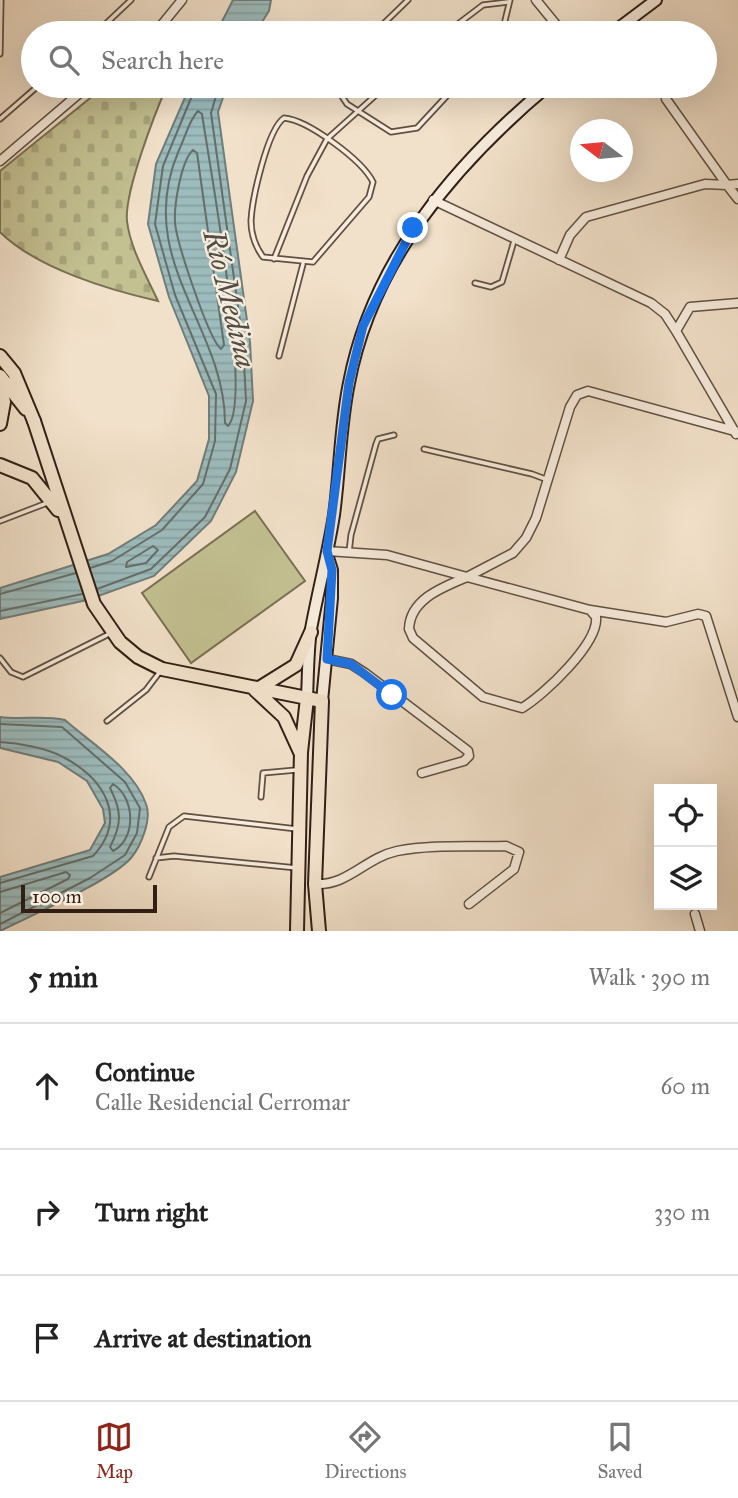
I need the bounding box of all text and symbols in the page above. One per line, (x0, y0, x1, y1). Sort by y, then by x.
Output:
search box (21, 21, 717, 98)
icon: search (45, 41, 83, 79)
text: Search here (101, 44, 224, 76)
north arrow (570, 119, 633, 182)
route end (397, 212, 428, 243)
water label: Río Medina (195, 225, 265, 372)
route start (376, 679, 407, 710)
map controls (654, 784, 717, 910)
button: locate (654, 784, 717, 847)
button: layers (654, 847, 717, 910)
scale bar (21, 882, 158, 914)
text: 100 m (32, 885, 82, 908)
text: 5 min (28, 959, 98, 995)
text: Walk · 390 m (589, 963, 710, 991)
text: Continue (95, 1056, 195, 1088)
icon: ahead (28, 1067, 66, 1105)
text: 60 m (661, 1072, 710, 1100)
text: Calle Residencial Cerromar (95, 1088, 350, 1116)
icon: right (28, 1193, 66, 1231)
text: Turn right (95, 1196, 208, 1228)
text: 330 m (654, 1198, 710, 1226)
icon: arrive (28, 1319, 66, 1357)
text: Arrive at destination (95, 1322, 312, 1354)
tab: Map (95, 1418, 133, 1483)
tab: Directions (324, 1418, 406, 1483)
tab: Saved (597, 1418, 643, 1483)

